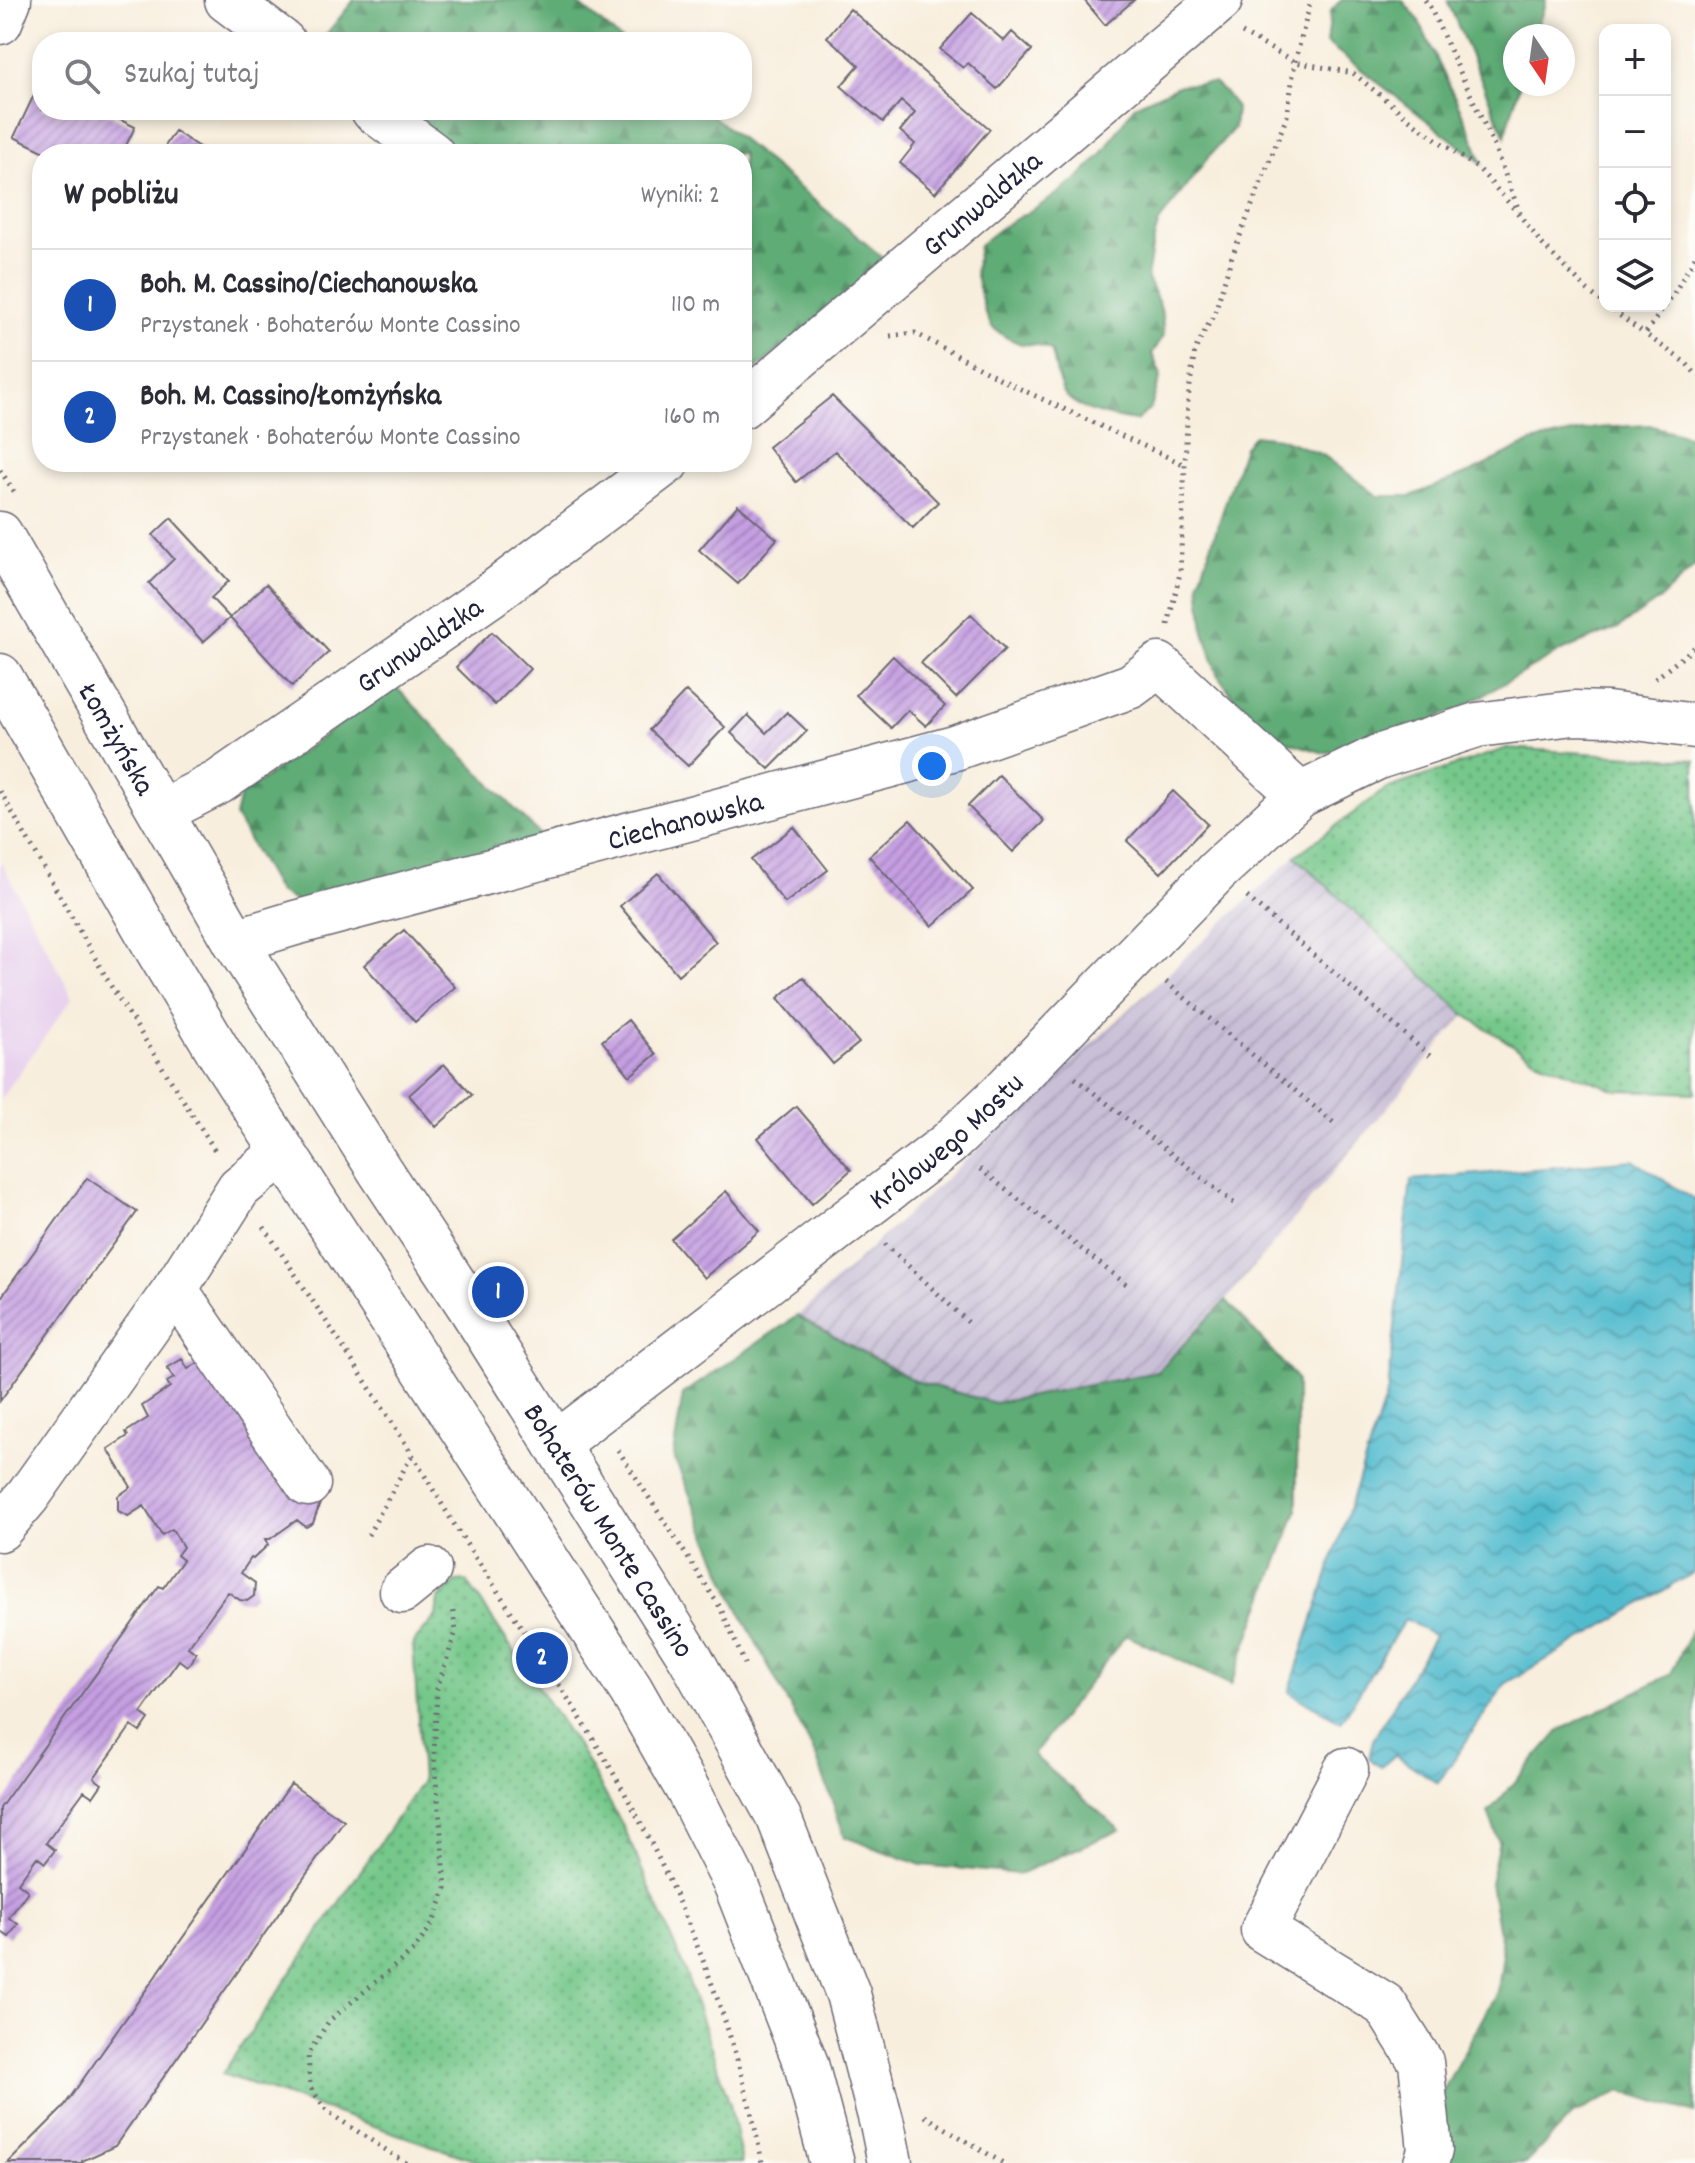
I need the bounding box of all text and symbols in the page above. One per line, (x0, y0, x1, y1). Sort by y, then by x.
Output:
north arrow (1503, 24, 1575, 96)
map controls (1599, 24, 1671, 312)
button: + (1599, 24, 1671, 96)
search box (32, 32, 752, 120)
icon: search (60, 54, 104, 98)
text: Szukaj tutaj (124, 55, 260, 98)
button: − (1599, 96, 1671, 168)
street label: Grunwaldzka (915, 142, 1054, 270)
button: locate (1599, 168, 1671, 240)
text: W pobliżu (64, 172, 179, 221)
text: Wyniki: 2 (641, 178, 720, 215)
button: layers (1599, 240, 1671, 312)
text: Boh. M. Cassino/Ciechanowska (140, 265, 477, 308)
text: 1 (87, 287, 93, 324)
text: 110 m (671, 287, 720, 324)
text: Przystanek · Bohaterów Monte Cassino (140, 308, 521, 345)
text: Boh. M. Cassino/Łomżyńska (140, 377, 441, 420)
text: 2 (84, 399, 96, 436)
text: 160 m (664, 399, 720, 436)
text: Przystanek · Bohaterów Monte Cassino (140, 420, 521, 457)
street label: Grunwaldzka (349, 589, 494, 707)
street label: Łomżyńska (64, 676, 164, 805)
your location (912, 746, 952, 786)
street label: Ciechanowska (604, 783, 769, 865)
street label: Królowego Mostu (862, 1065, 1036, 1223)
pin: 1 (472, 1262, 524, 1322)
street label: Bohaterów Monte Cassino (510, 1397, 702, 1668)
pin: 2 (516, 1628, 568, 1688)

